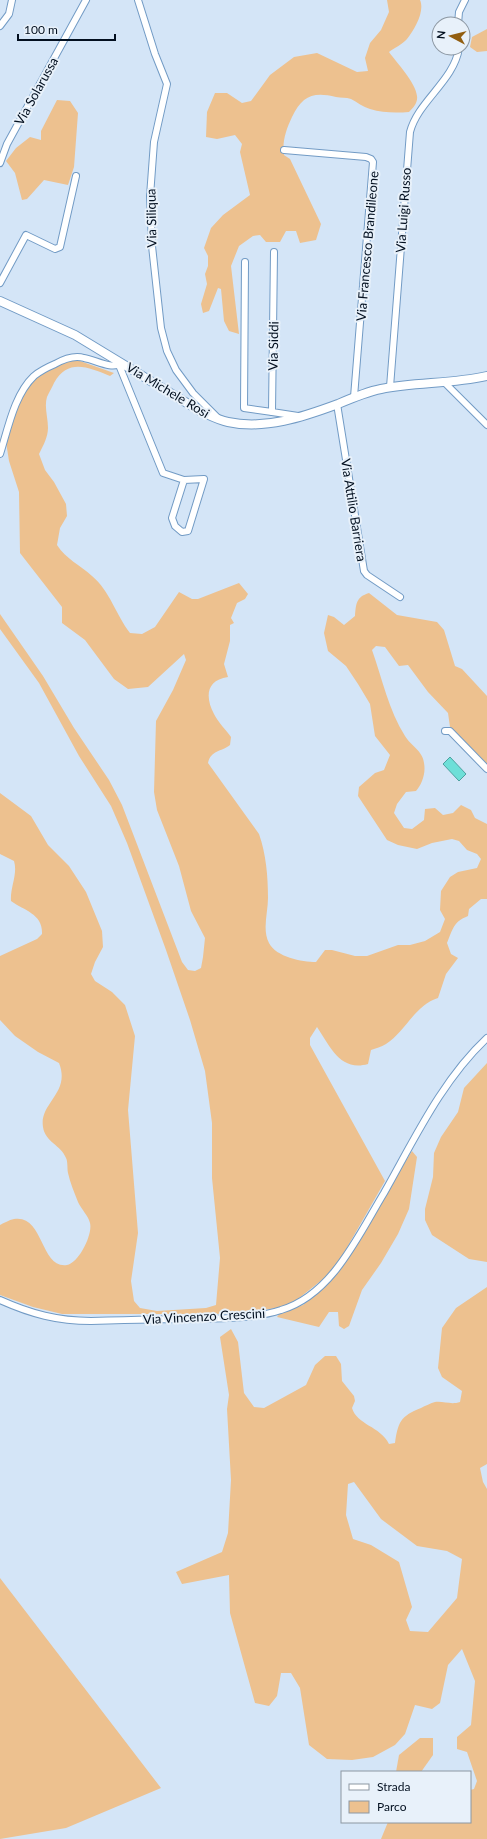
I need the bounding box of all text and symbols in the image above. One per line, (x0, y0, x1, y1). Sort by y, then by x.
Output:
scale bar (18, 16, 115, 42)
north arrow (431, 16, 471, 56)
text: 100 m (24, 22, 58, 37)
text: N (434, 30, 448, 40)
street label: Via Solarussa (11, 54, 61, 128)
street label: Via Luigi Russo (392, 167, 414, 253)
street label: Via Francesco Brandileone (352, 170, 382, 322)
street label: Via Siliqua (142, 188, 160, 248)
street label: Via Siddi (265, 321, 281, 371)
street label: Via Michele Rosi (123, 359, 213, 421)
street label: Via Attilio Barriera (338, 457, 370, 563)
street label: Via Vincenzo Crescini (142, 1305, 266, 1327)
legend (341, 1771, 471, 1823)
text: Strada (377, 1779, 410, 1794)
text: Parco (377, 1799, 407, 1814)

